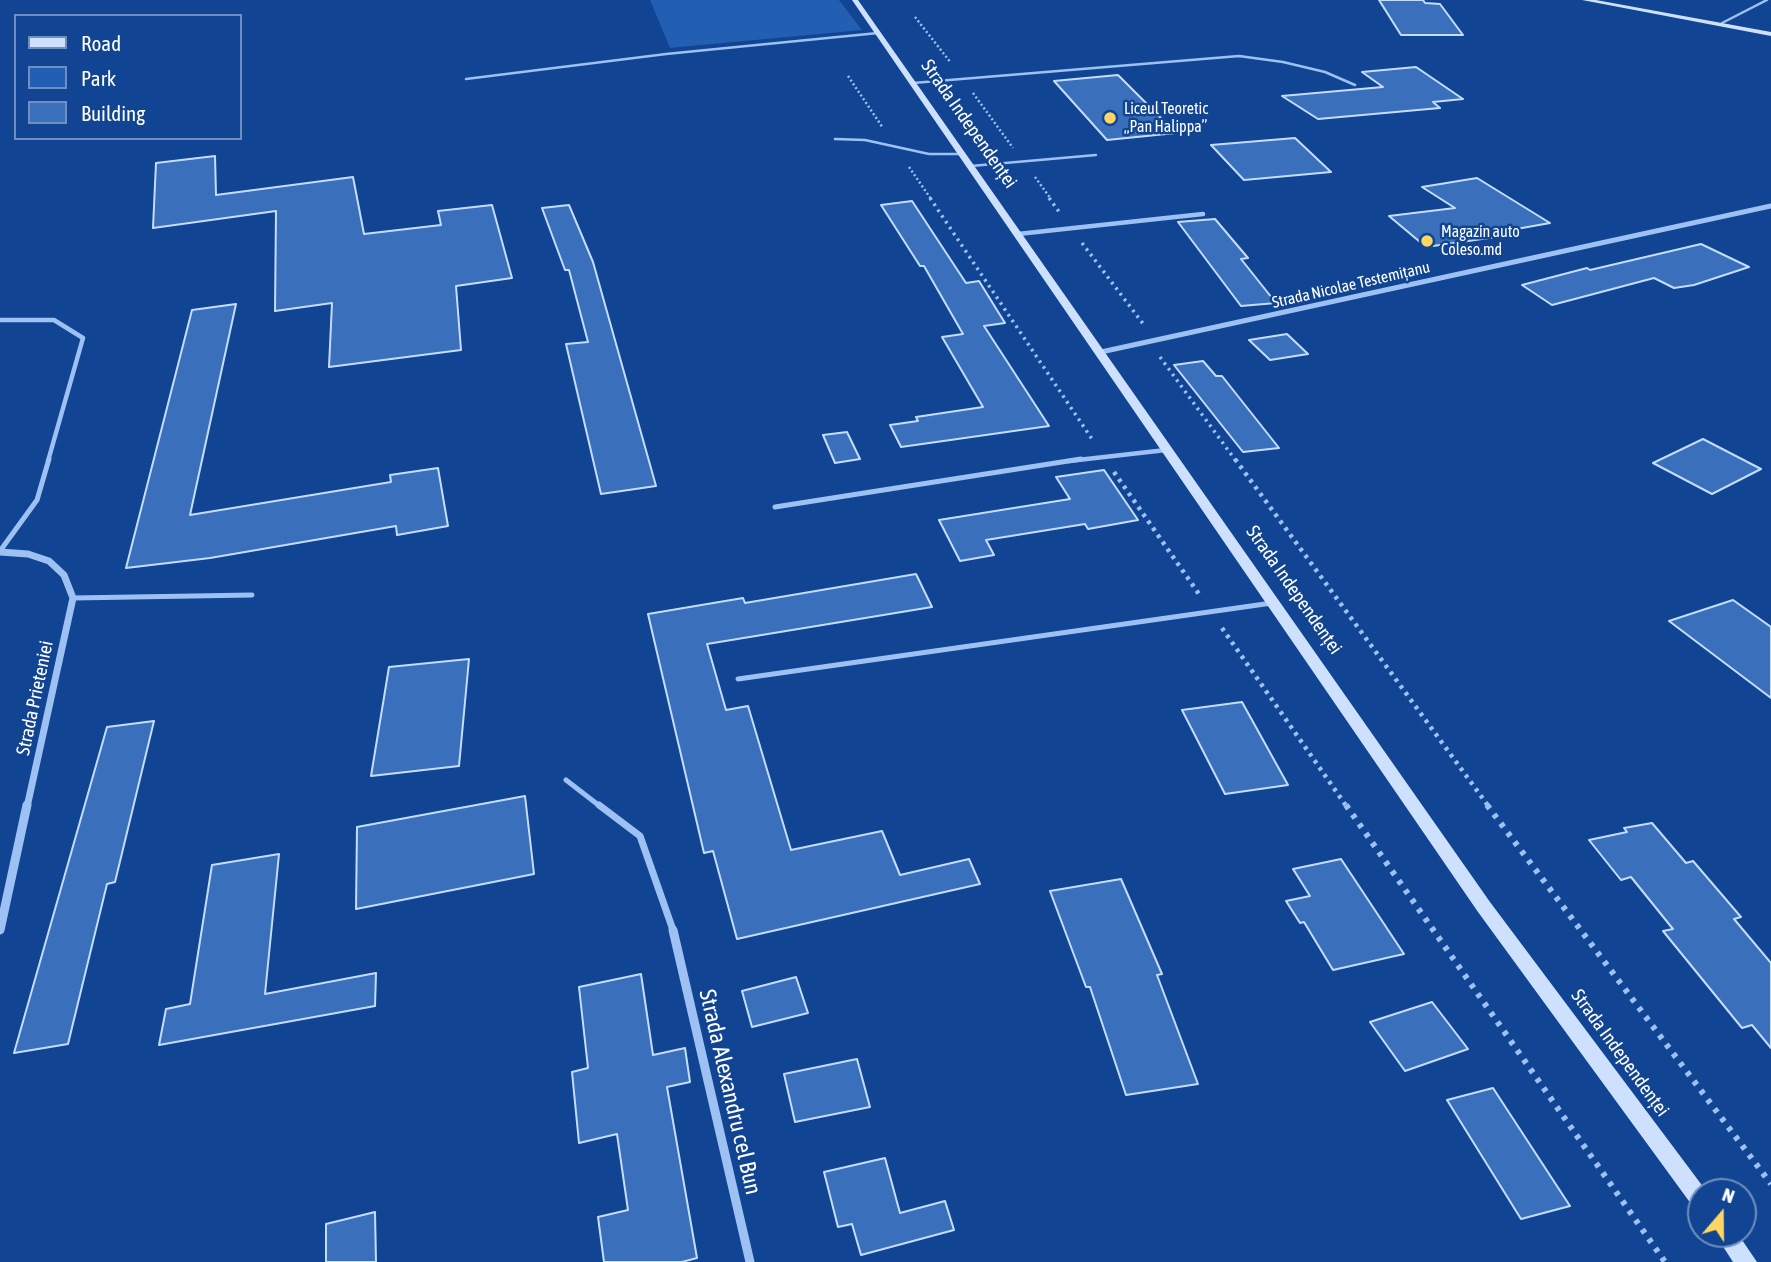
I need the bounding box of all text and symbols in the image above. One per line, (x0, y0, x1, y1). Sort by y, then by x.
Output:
legend (14, 14, 242, 140)
text: Road (81, 31, 121, 55)
street label: Strada Independenței (916, 55, 1022, 193)
text: Park (81, 66, 116, 90)
place label: Liceul Teoretic „Pan Halippa” (1124, 99, 1208, 137)
text: Building (81, 101, 145, 125)
marker: Liceul Teoretic „Pan Halippa” (1102, 110, 1118, 126)
place label: Magazín auto Coleso.md (1441, 222, 1520, 260)
marker: Magazín auto Coleso.md (1419, 233, 1435, 249)
street label: Strada Nicolae Testemițanu (1270, 257, 1432, 313)
street label: Strada Independenței (1241, 521, 1347, 659)
street label: Strada Prieteniei (12, 639, 58, 757)
street label: Strada Independenței (1566, 985, 1674, 1121)
street label: Strada Alexandru cel Bun (693, 987, 767, 1197)
north arrow (1687, 1178, 1757, 1248)
text: N (1719, 1183, 1738, 1207)

